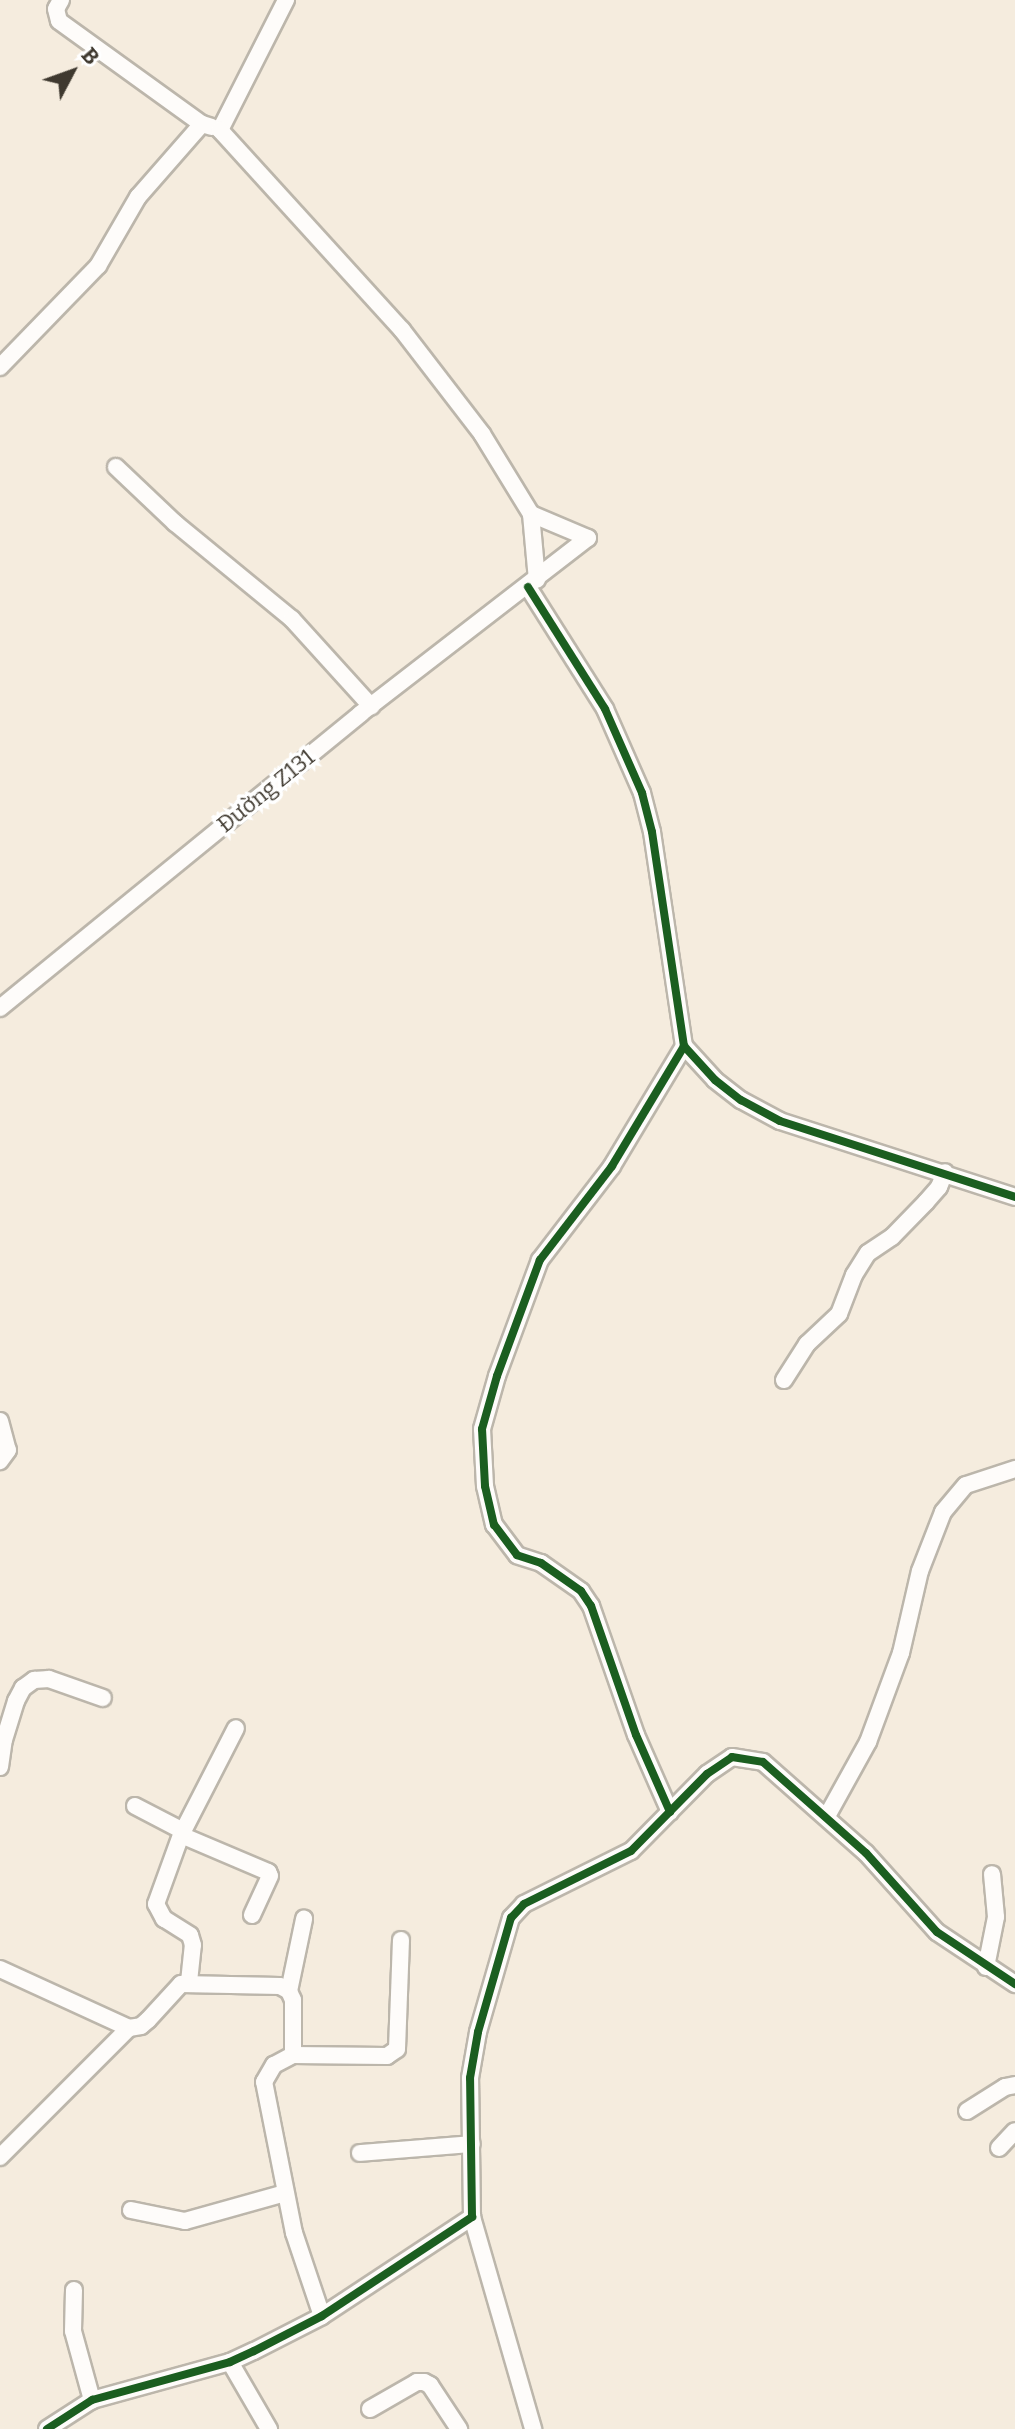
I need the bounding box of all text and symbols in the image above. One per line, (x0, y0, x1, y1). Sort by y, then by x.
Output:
north arrow (32, 32, 112, 112)
text: B (76, 42, 105, 70)
street label: Đường Z131 (212, 744, 320, 838)

